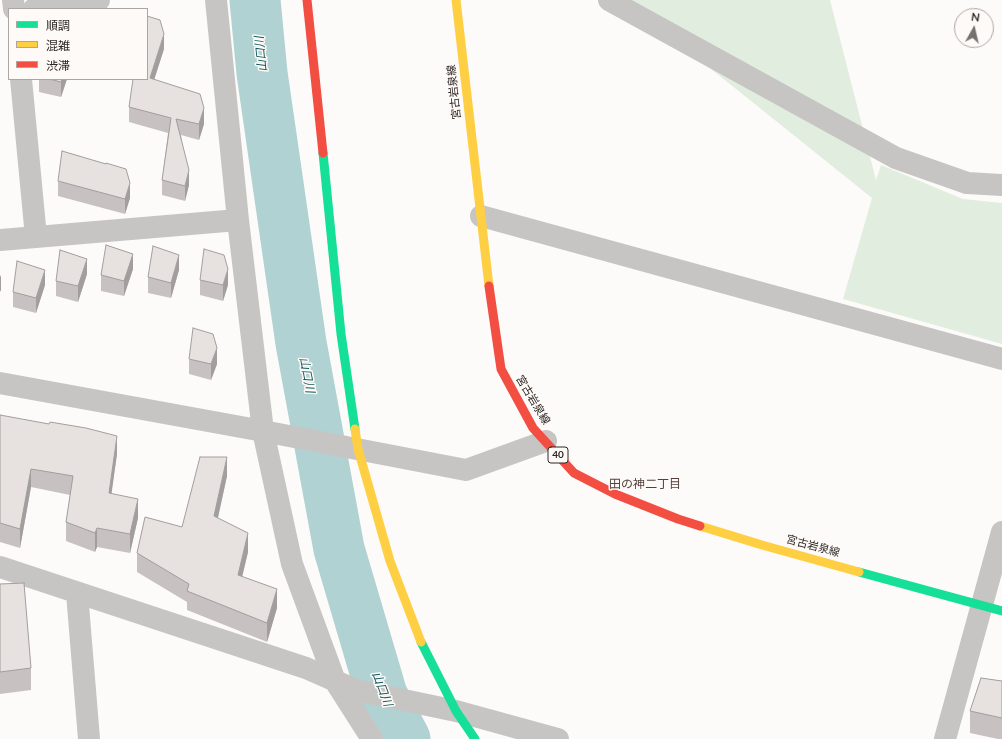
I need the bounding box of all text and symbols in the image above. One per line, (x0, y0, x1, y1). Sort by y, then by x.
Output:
legend (8, 8, 148, 80)
north arrow (954, 8, 994, 48)
text: N (970, 10, 981, 24)
text: 順調 (46, 18, 70, 33)
water label: 山口川 (252, 35, 270, 73)
text: 混雑 (46, 38, 70, 53)
text: 渋滞 (46, 58, 70, 73)
street label: 宮古岩泉線 (445, 64, 463, 120)
water label: 山口川 (296, 356, 318, 394)
street label: 宮古岩泉線 (513, 373, 553, 427)
road number: 40 (548, 447, 568, 463)
district label: 田の神二丁目 (609, 477, 681, 491)
street label: 宮古岩泉線 (785, 533, 841, 559)
water label: 山口川 (369, 670, 395, 708)

